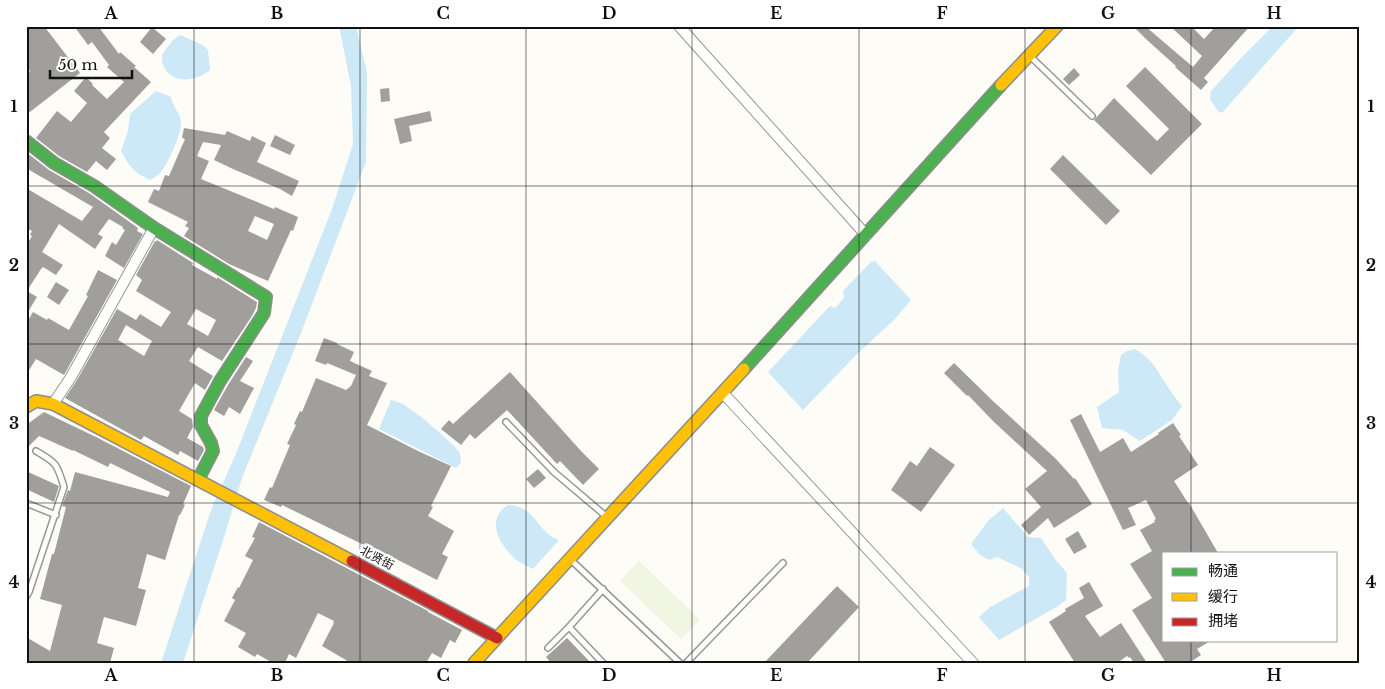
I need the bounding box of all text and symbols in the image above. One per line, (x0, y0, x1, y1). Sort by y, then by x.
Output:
text: A (104, 3, 119, 23)
text: B (271, 3, 284, 23)
text: C (436, 3, 450, 23)
text: D (602, 3, 616, 23)
text: E (770, 3, 782, 23)
text: F (936, 3, 948, 23)
text: G (1101, 3, 1115, 23)
text: H (1266, 3, 1282, 23)
scale bar (50, 48, 132, 80)
text: 50 m (58, 55, 98, 74)
text: 1 (11, 96, 18, 116)
text: 1 (1368, 96, 1375, 116)
text: 2 (9, 255, 19, 275)
text: 2 (1366, 255, 1376, 275)
text: 3 (9, 413, 19, 433)
text: 3 (1366, 413, 1376, 433)
street label: 北贤街 (358, 542, 397, 573)
legend (1162, 552, 1338, 642)
text: 畅通 (1208, 561, 1238, 580)
text: 4 (9, 572, 19, 592)
text: 4 (1366, 572, 1376, 592)
text: 缓行 (1208, 587, 1238, 606)
text: 拥堵 (1208, 611, 1238, 630)
text: A (104, 665, 119, 685)
text: B (271, 665, 284, 685)
text: C (436, 665, 450, 685)
text: D (602, 665, 616, 685)
text: E (770, 665, 782, 685)
text: F (936, 665, 948, 685)
text: G (1101, 665, 1115, 685)
text: H (1266, 665, 1282, 685)

